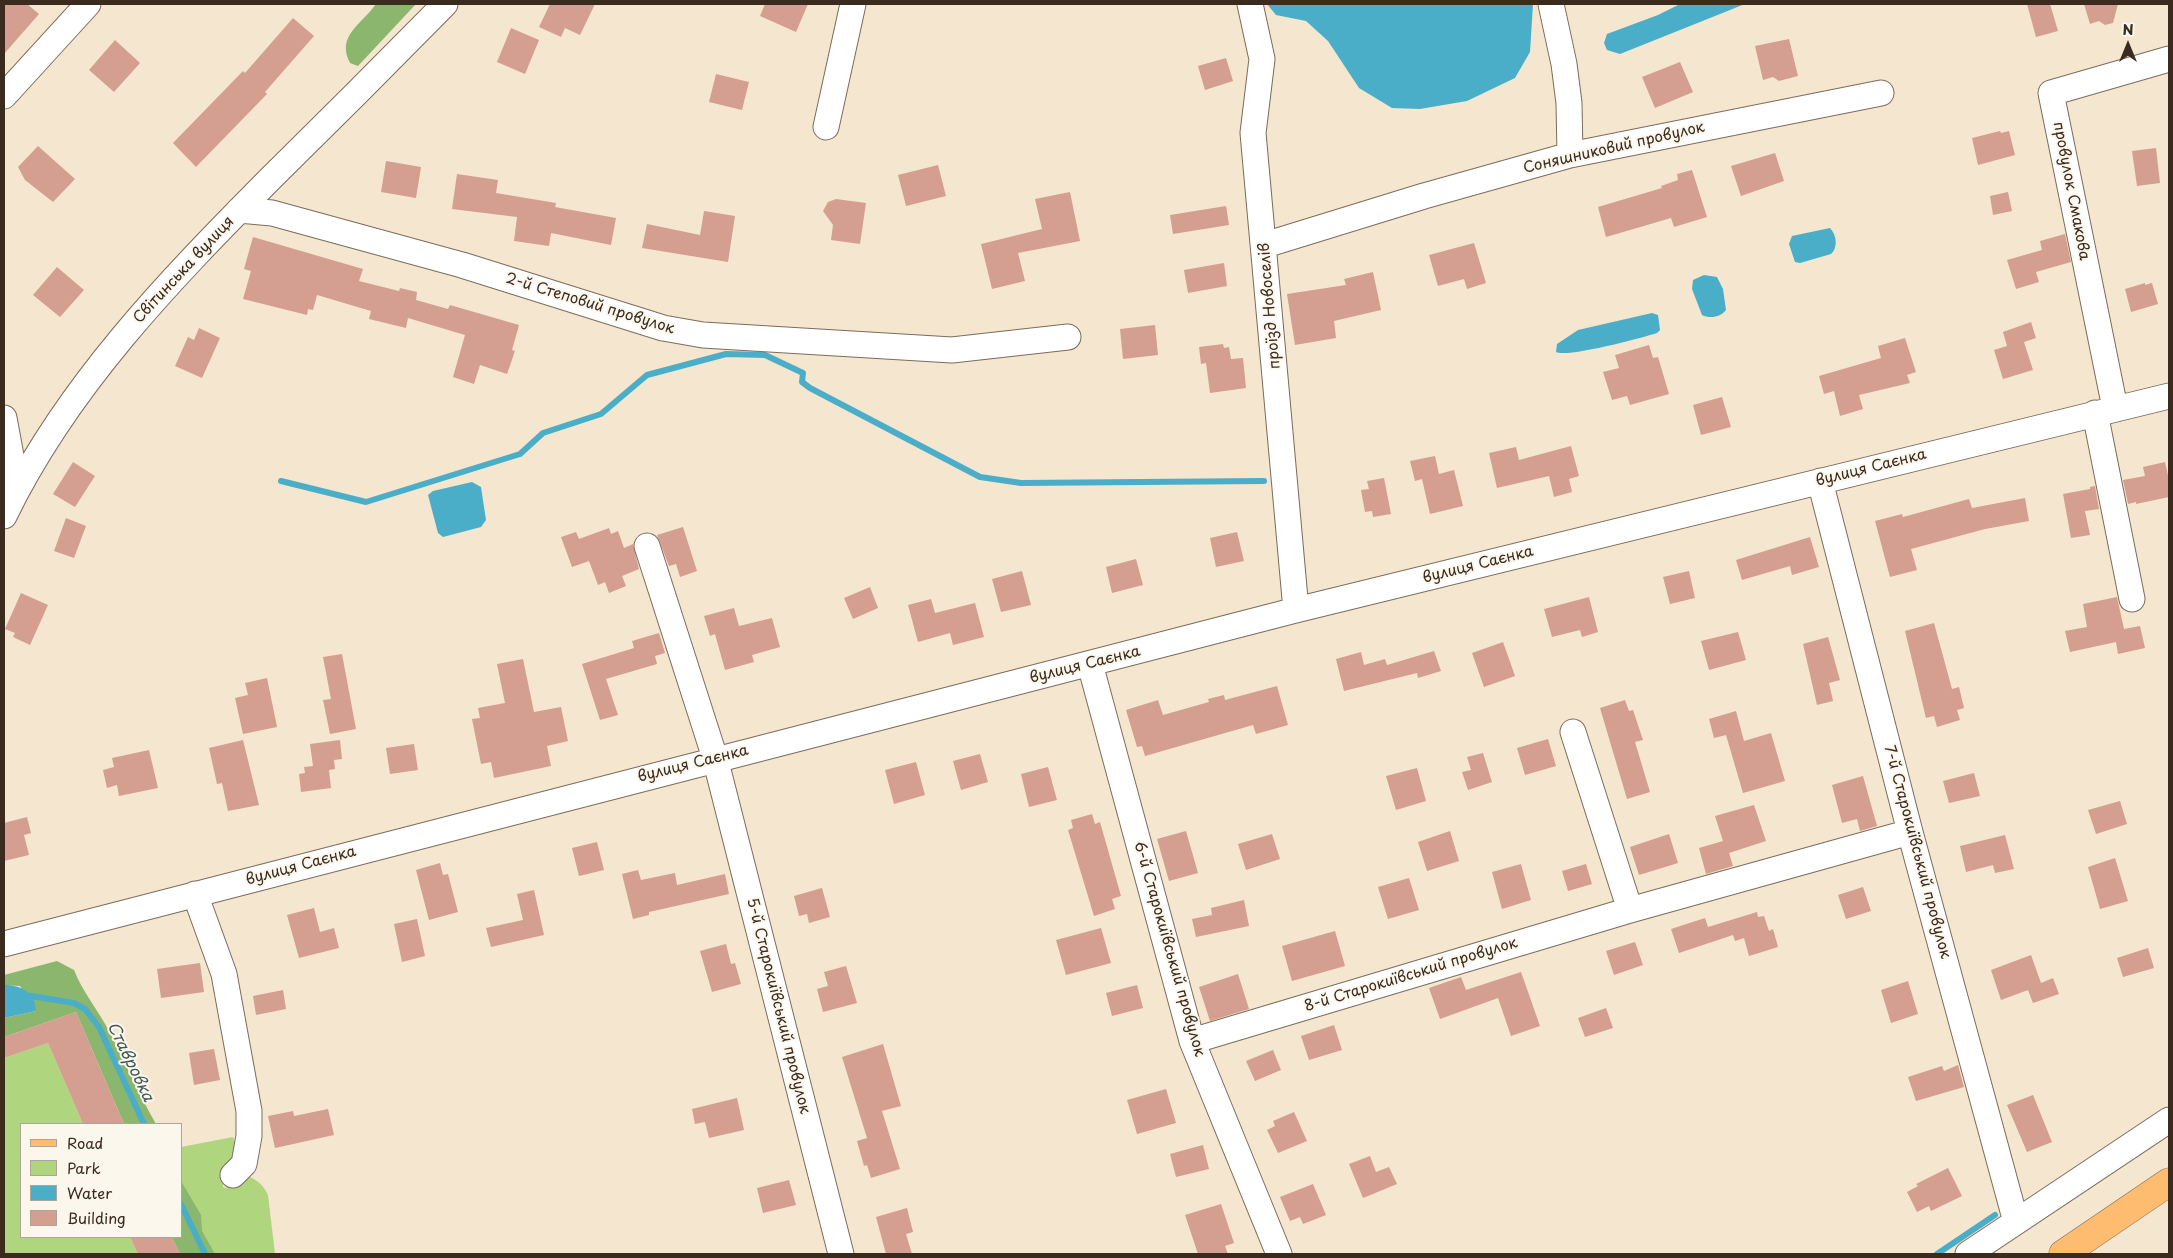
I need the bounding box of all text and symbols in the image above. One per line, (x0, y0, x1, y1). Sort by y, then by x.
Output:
text: N (2122, 19, 2134, 40)
north arrow (2103, 20, 2153, 70)
street label: Соняшниковий провулок (1522, 118, 1706, 178)
street label: провулок Смакова (2049, 120, 2093, 262)
street label: Світинська вулиця (130, 213, 238, 327)
street label: проїзд Новоселів (1256, 242, 1284, 370)
street label: 2-й Степовий провулок (503, 270, 677, 338)
street label: вулиця Саєнка (1814, 446, 1928, 490)
street label: вулиця Саєнка (1421, 543, 1535, 587)
street label: вулиця Саєнка (1028, 643, 1142, 687)
street label: вулиця Саєнка (636, 742, 750, 786)
street label: 7-й Старокиївський провулок (1880, 743, 1954, 961)
street label: 6-й Старокиївський провулок (1130, 839, 1208, 1059)
street label: вулиця Саєнка (244, 843, 358, 889)
street label: 5-й Старокиївський провулок (742, 896, 814, 1116)
street label: 8-й Старокиївський провулок (1302, 934, 1520, 1016)
water label: Ставровка (103, 1019, 157, 1105)
legend (20, 1123, 182, 1238)
text: Road (67, 1131, 103, 1154)
text: Park (67, 1156, 101, 1179)
text: Water (67, 1181, 112, 1204)
text: Building (67, 1206, 126, 1229)

